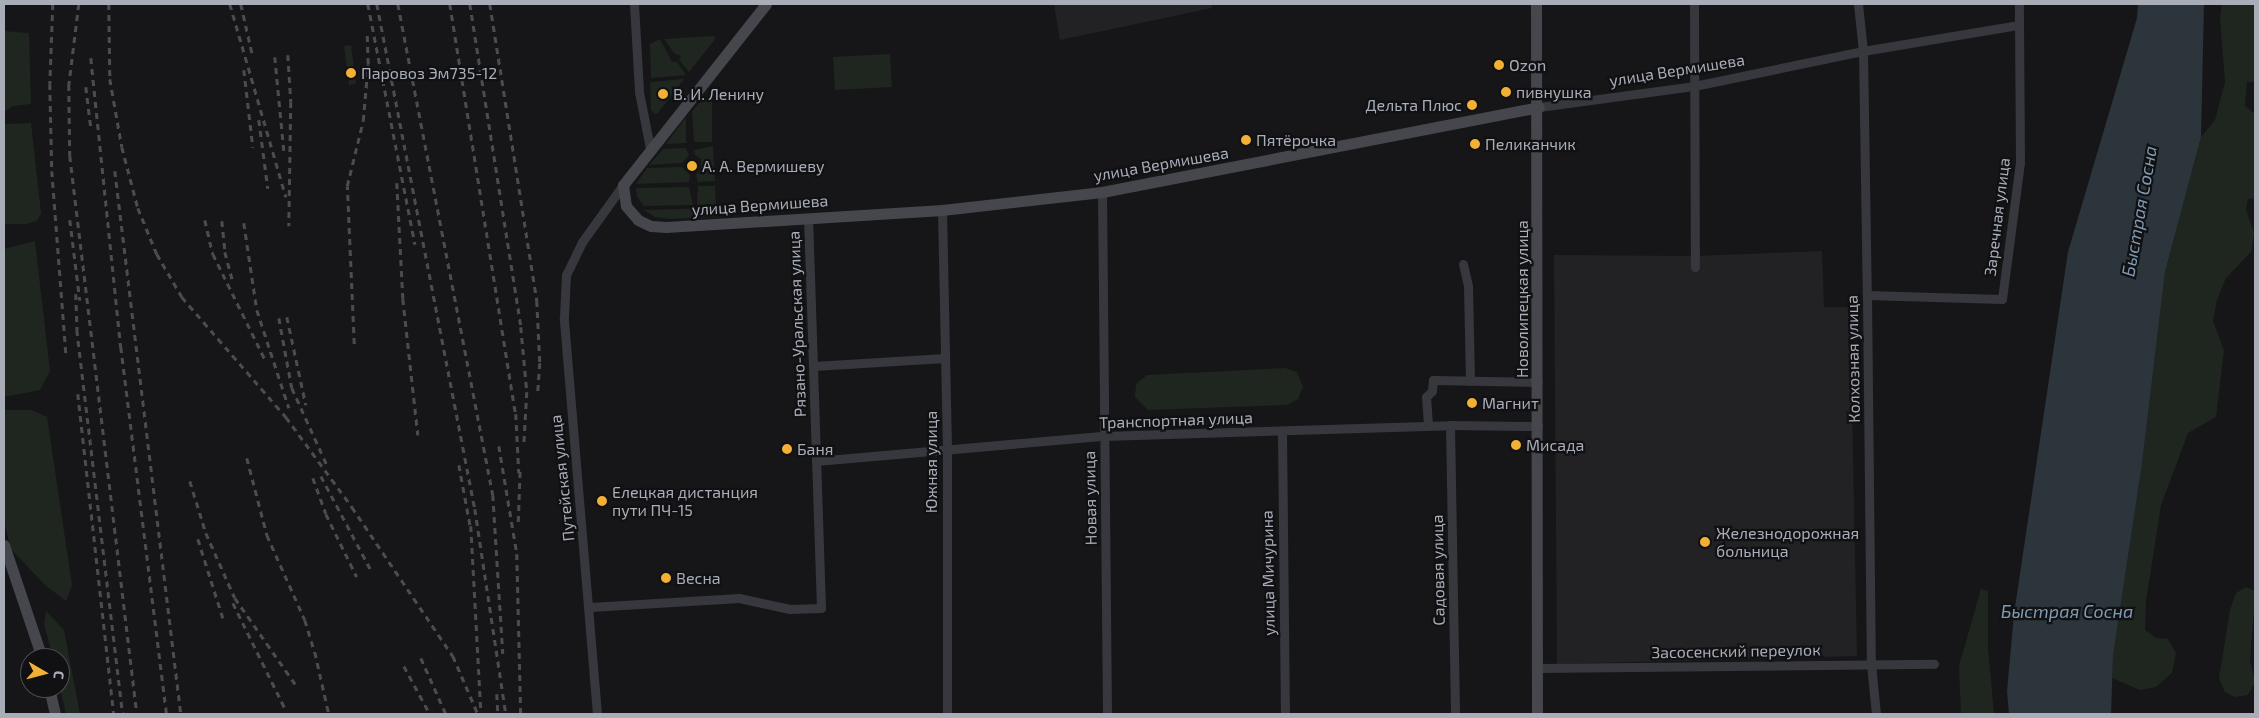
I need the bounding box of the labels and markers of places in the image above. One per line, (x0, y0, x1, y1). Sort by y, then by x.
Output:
place label: Ozon (1509, 55, 1546, 75)
marker: Ozon (1493, 59, 1505, 71)
place label: Паровоз Эм735-12 (361, 63, 497, 83)
marker: Паровоз Эм735-12 (345, 67, 357, 79)
place label: пивнушка (1516, 82, 1592, 102)
place label: В. И. Ленину (673, 84, 764, 104)
marker: пивнушка (1500, 86, 1512, 98)
marker: В. И. Ленину (657, 88, 669, 100)
place label: Дельта Плюс (1366, 95, 1462, 115)
marker: Дельта Плюс (1466, 99, 1478, 111)
place label: Пятёрочка (1256, 130, 1336, 150)
marker: Пятёрочка (1240, 134, 1252, 146)
place label: Пеликанчик (1485, 134, 1576, 154)
marker: Пеликанчик (1469, 138, 1481, 150)
place label: А. А. Вермишеву (702, 156, 824, 176)
marker: А. А. Вермишеву (686, 160, 698, 172)
place label: Магнит (1482, 393, 1539, 413)
marker: Магнит (1466, 397, 1478, 409)
place label: Мисада (1526, 435, 1584, 455)
place label: Баня (797, 439, 833, 459)
marker: Мисада (1510, 439, 1522, 451)
marker: Баня (781, 443, 793, 455)
place label: Елецкая дистанция пути ПЧ-15 (612, 482, 758, 520)
marker: Елецкая дистанция пути ПЧ-15 (596, 495, 608, 507)
place label: Железнодорожная больница (1716, 523, 1859, 561)
marker: Железнодорожная больница (1698, 535, 1712, 549)
place label: Весна (676, 568, 721, 588)
marker: Весна (660, 572, 672, 584)

